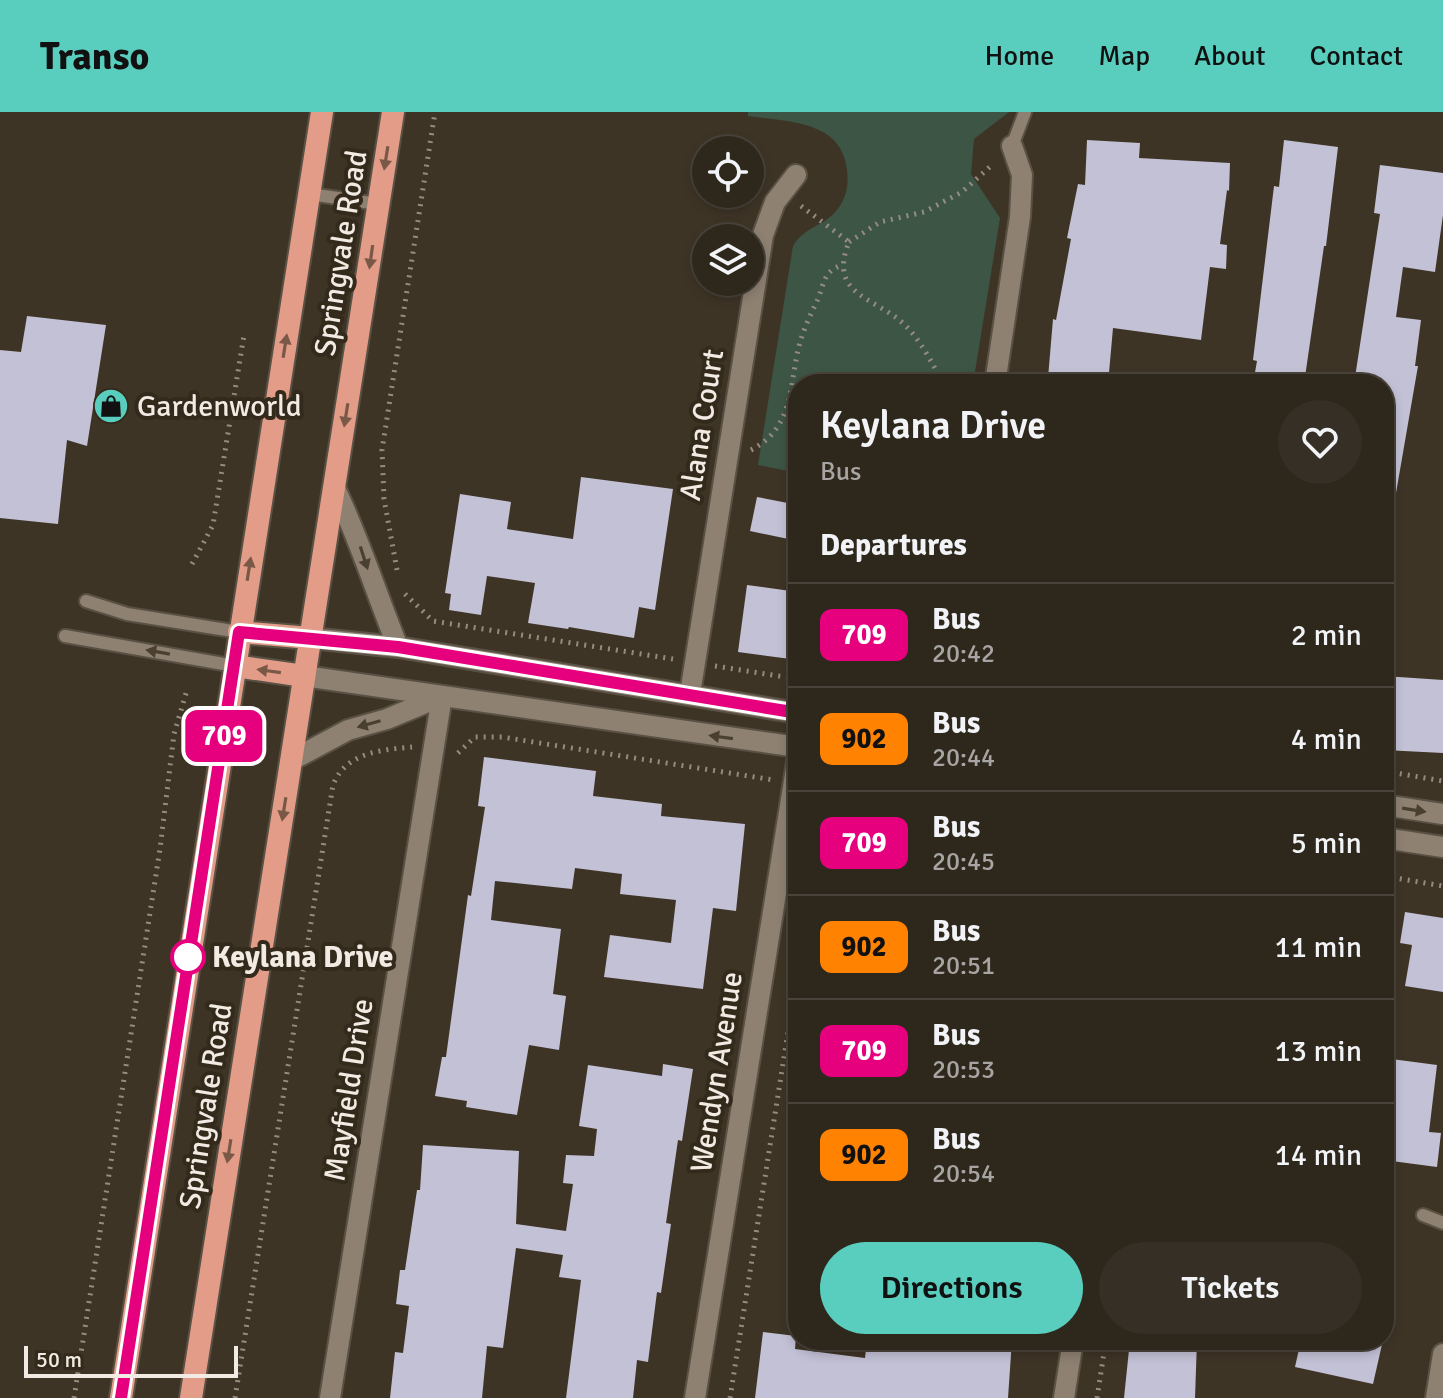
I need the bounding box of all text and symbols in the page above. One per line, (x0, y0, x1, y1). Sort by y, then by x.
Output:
text: Transo (40, 33, 149, 80)
text: Home (985, 39, 1054, 73)
text: Map (1098, 39, 1150, 73)
text: About (1194, 39, 1266, 73)
text: Contact (1310, 39, 1403, 73)
map controls (692, 136, 764, 296)
button: locate (692, 136, 764, 208)
one-way arrow (379, 146, 392, 171)
street label: Springvale Road (306, 148, 376, 358)
button: layers (692, 224, 764, 296)
one-way arrow (364, 245, 377, 270)
one-way arrow (279, 334, 292, 359)
street label: Alana Court (672, 347, 732, 503)
shop icon: Gardenworld (92, 387, 130, 425)
place label: Gardenworld (137, 388, 302, 425)
button: heart (1278, 400, 1362, 484)
text: Keylana Drive (820, 402, 1046, 449)
one-way arrow (339, 403, 351, 428)
text: Bus (820, 456, 861, 488)
text: Departures (820, 527, 967, 564)
one-way arrow (358, 546, 371, 570)
one-way arrow (243, 556, 256, 581)
text: Bus (932, 601, 980, 638)
text: 2 min (1291, 617, 1362, 654)
text: 709 (841, 618, 887, 652)
text: 20:42 (932, 638, 995, 670)
one-way arrow (145, 646, 170, 658)
one-way arrow (256, 664, 281, 677)
text: Bus (932, 705, 980, 742)
line badge: 709 (178, 710, 270, 762)
one-way arrow (357, 718, 381, 731)
text: 709 (201, 719, 247, 753)
text: 4 min (1291, 721, 1362, 758)
text: 902 (841, 722, 887, 756)
one-way arrow (708, 730, 733, 743)
text: 20:44 (932, 742, 995, 774)
one-way arrow (277, 797, 290, 822)
one-way arrow (1401, 804, 1426, 816)
text: Bus (932, 809, 980, 846)
text: 5 min (1291, 825, 1362, 862)
text: 709 (841, 826, 887, 860)
text: 20:45 (932, 846, 995, 878)
text: Bus (932, 913, 980, 950)
text: 11 min (1275, 929, 1362, 966)
text: 902 (841, 930, 887, 964)
place label: Keylana Drive (212, 939, 393, 976)
marker: Keylana Drive (171, 940, 205, 974)
text: 20:51 (932, 950, 995, 982)
street label: Wendyn Avenue (683, 969, 751, 1175)
street label: Mayfield Drive (316, 996, 382, 1184)
street label: Springvale Road (171, 1001, 241, 1211)
text: Bus (932, 1017, 980, 1054)
text: 13 min (1275, 1033, 1362, 1070)
text: 709 (841, 1034, 887, 1068)
text: 20:53 (932, 1054, 995, 1086)
text: Bus (932, 1121, 980, 1158)
text: 14 min (1275, 1137, 1362, 1174)
text: 902 (841, 1138, 887, 1172)
one-way arrow (222, 1139, 235, 1164)
text: 20:54 (932, 1158, 995, 1190)
button: Directions (820, 1242, 1083, 1334)
button: Tickets (1099, 1242, 1362, 1334)
scale bar (24, 1342, 238, 1378)
text: 50 m (36, 1346, 82, 1373)

